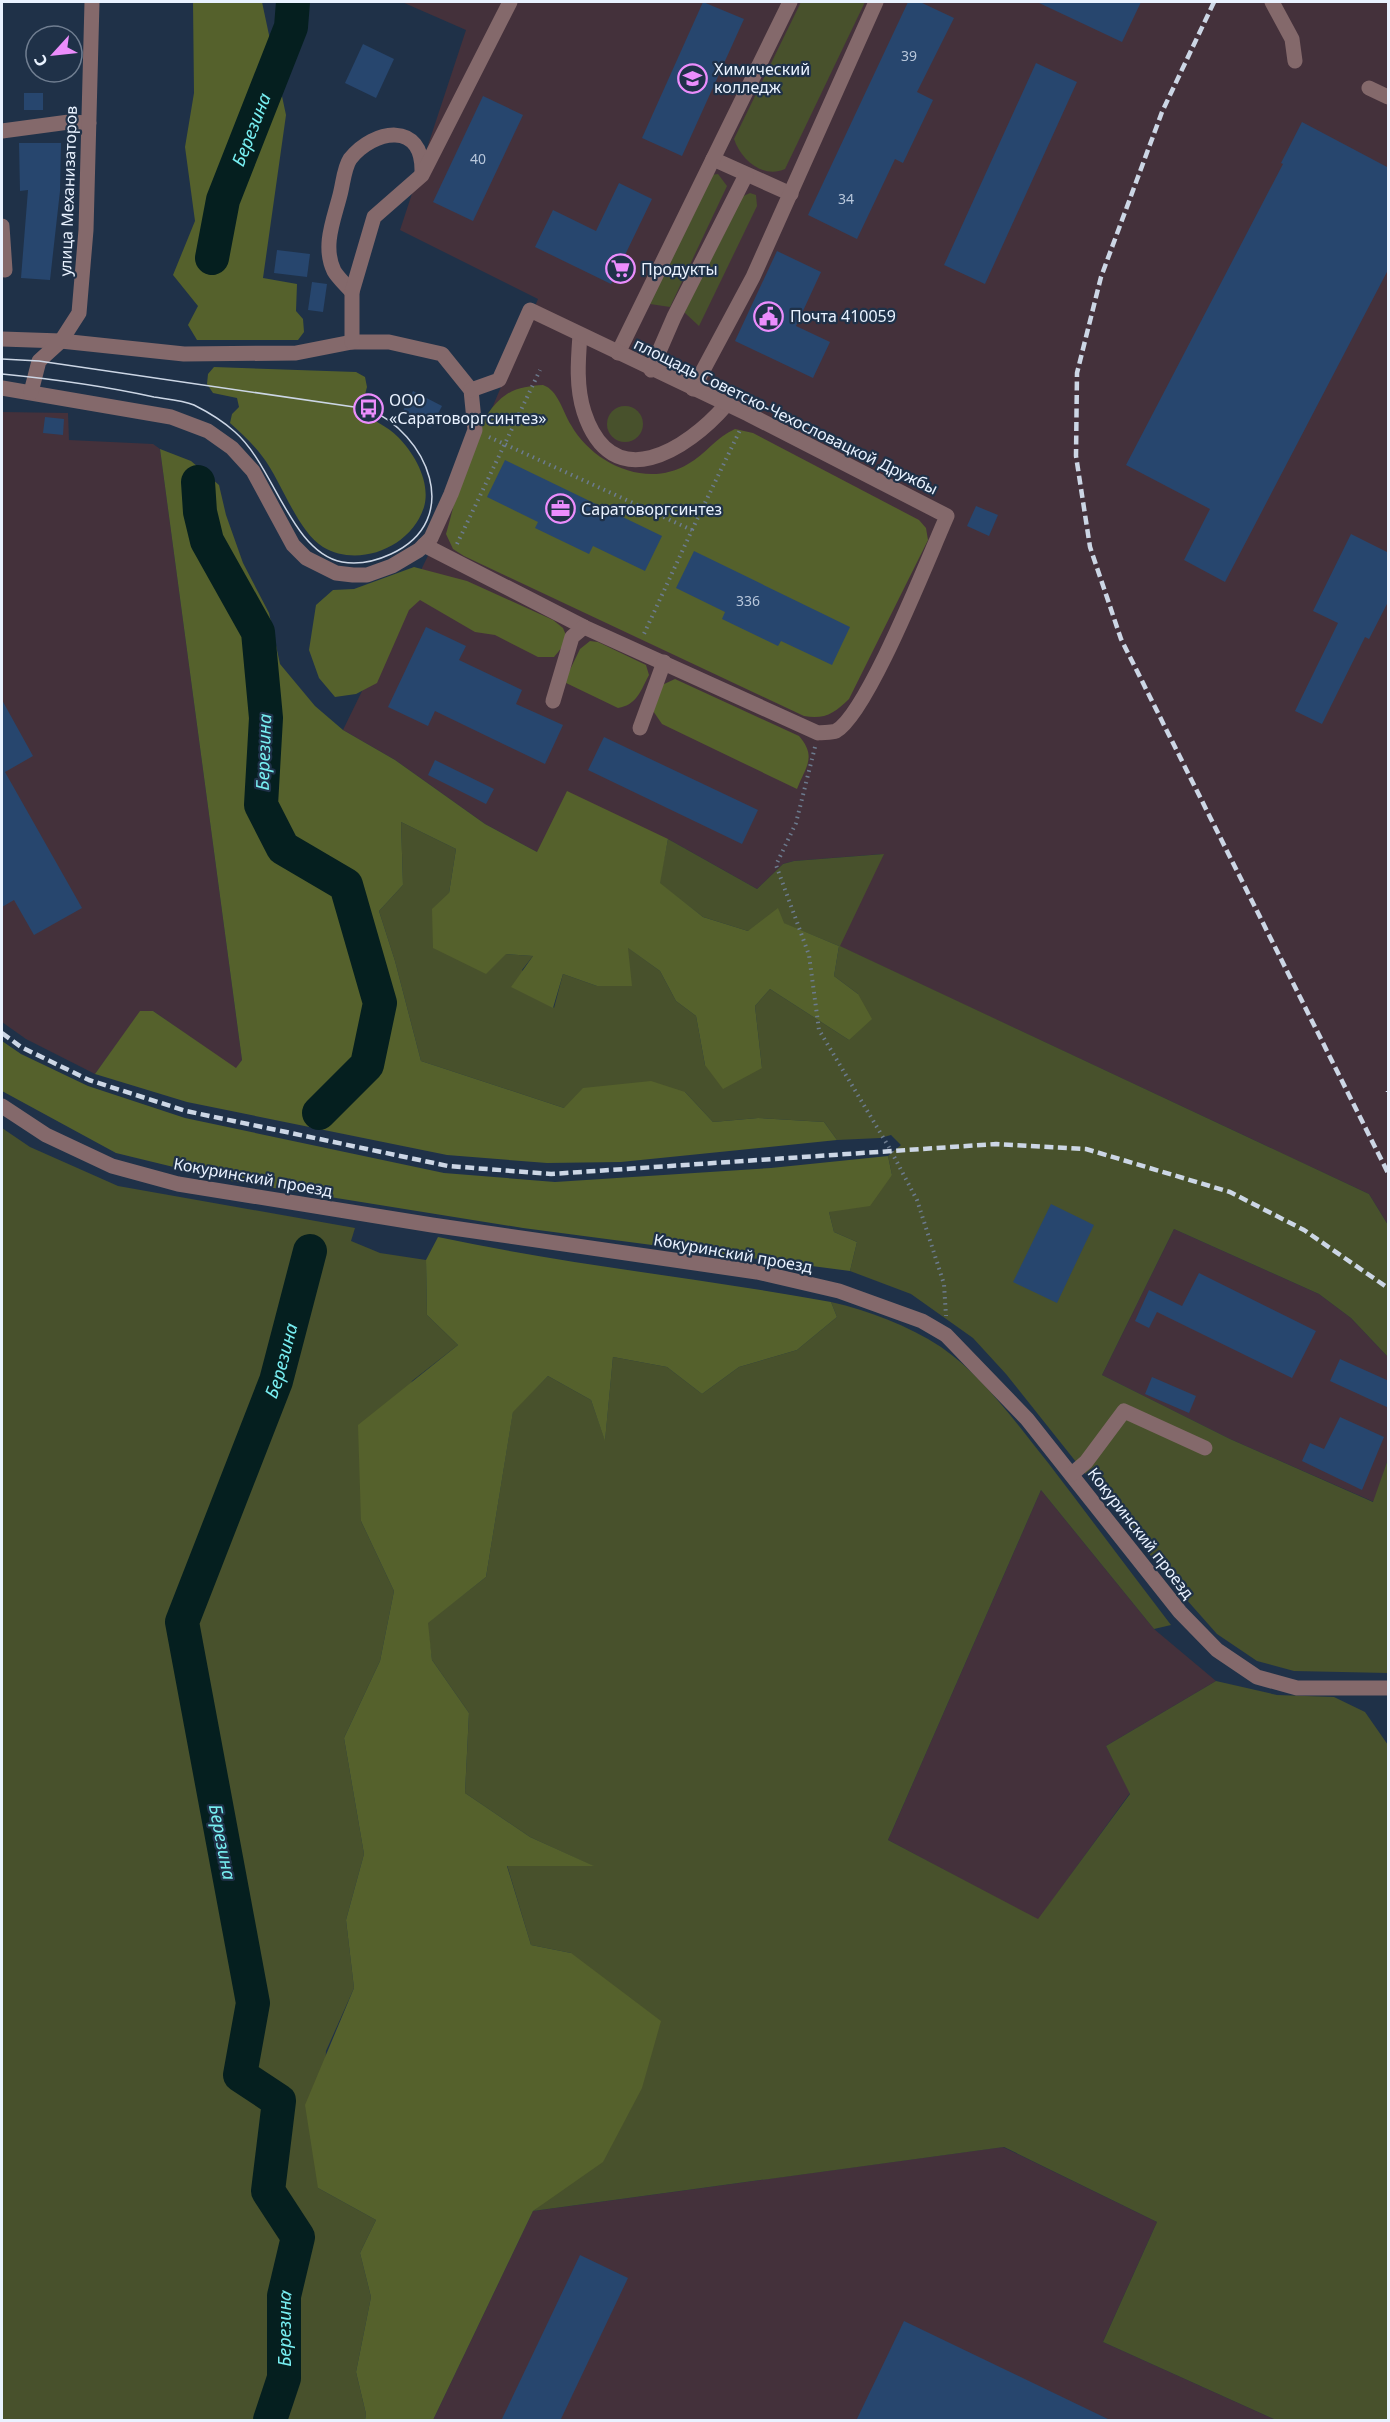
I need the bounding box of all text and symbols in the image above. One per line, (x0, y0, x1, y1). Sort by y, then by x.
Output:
north arrow (24, 24, 84, 84)
house number: 39 (901, 46, 917, 65)
text: С (28, 51, 53, 70)
place label: Химический колледж (714, 58, 810, 98)
school or university icon: Химический колледж (677, 62, 709, 94)
water label: Березина (226, 89, 276, 169)
street label: улица Механизаторов (54, 105, 82, 277)
house number: 40 (470, 149, 486, 168)
house number: 34 (838, 189, 854, 208)
supermarket icon: Продукты (604, 253, 636, 285)
place label: Продукты (641, 258, 718, 280)
public building icon: Почта 410059 (753, 300, 785, 332)
place label: Почта 410059 (790, 305, 896, 327)
street label: площадь Советско-Чехословацкой Дружбы (630, 333, 942, 499)
place label: ООО «Саратоворгсинтез» (389, 389, 546, 429)
bus stop icon: ООО «Саратоворгсинтез» (352, 393, 384, 425)
office icon: Саратоворгсинтез (544, 493, 576, 525)
place label: Саратоворгсинтез (581, 498, 722, 520)
house number: 336 (736, 591, 760, 610)
water label: Березина (250, 713, 276, 791)
street label: Кокуринский проезд (172, 1152, 334, 1202)
street label: Кокуринский проезд (652, 1228, 814, 1278)
water label: Березина (259, 1320, 303, 1401)
street label: Кокуринский проезд (1083, 1463, 1199, 1603)
water label: Березина (204, 1802, 242, 1882)
water label: Березина (271, 2287, 297, 2367)

